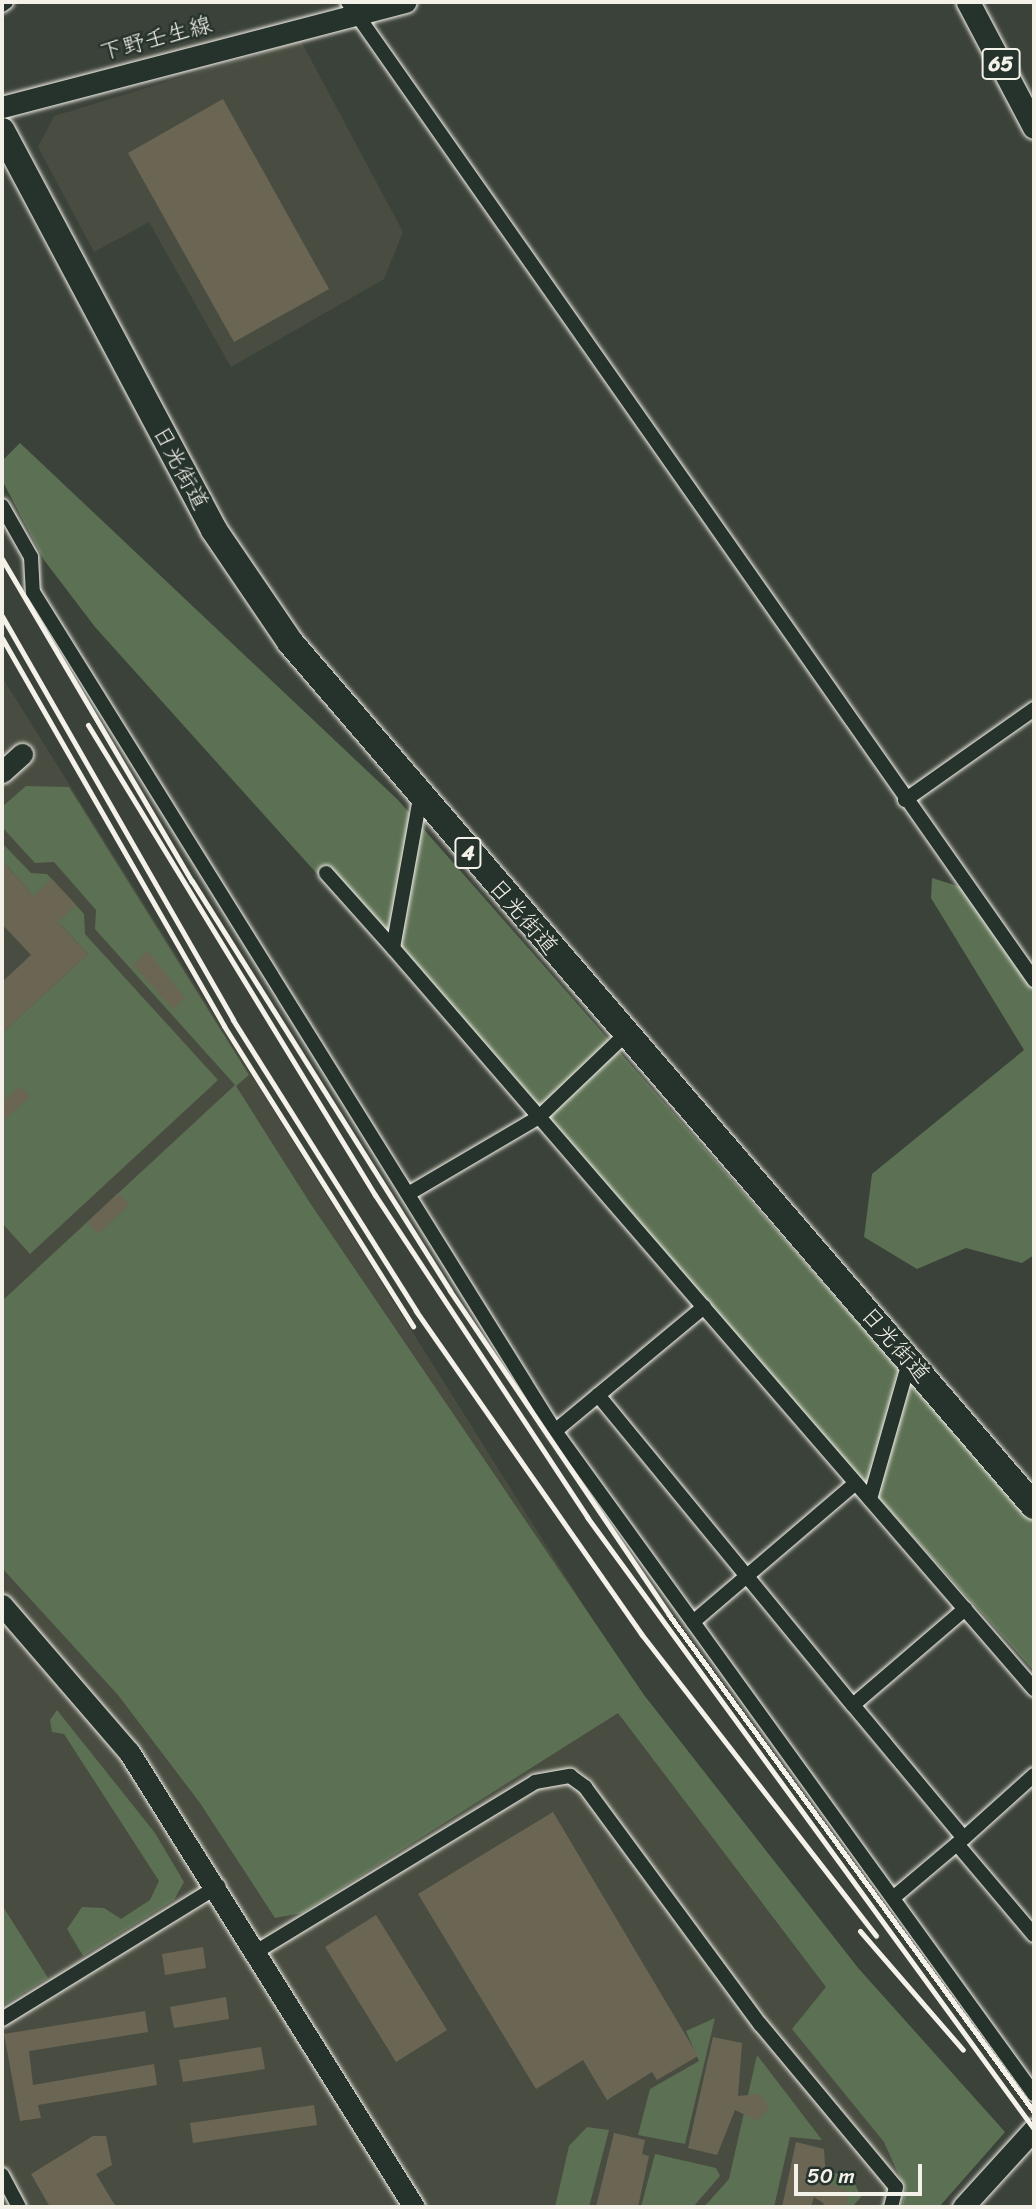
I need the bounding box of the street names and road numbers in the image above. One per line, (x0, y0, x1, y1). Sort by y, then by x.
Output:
street label: 下野壬生線 (97, 11, 215, 67)
road number: 65 (980, 46, 1022, 82)
street label: 日光街道 (146, 421, 214, 515)
road number: 4 (454, 836, 482, 870)
street label: 日光街道 (482, 873, 564, 961)
street label: 日光街道 (854, 1301, 936, 1389)

